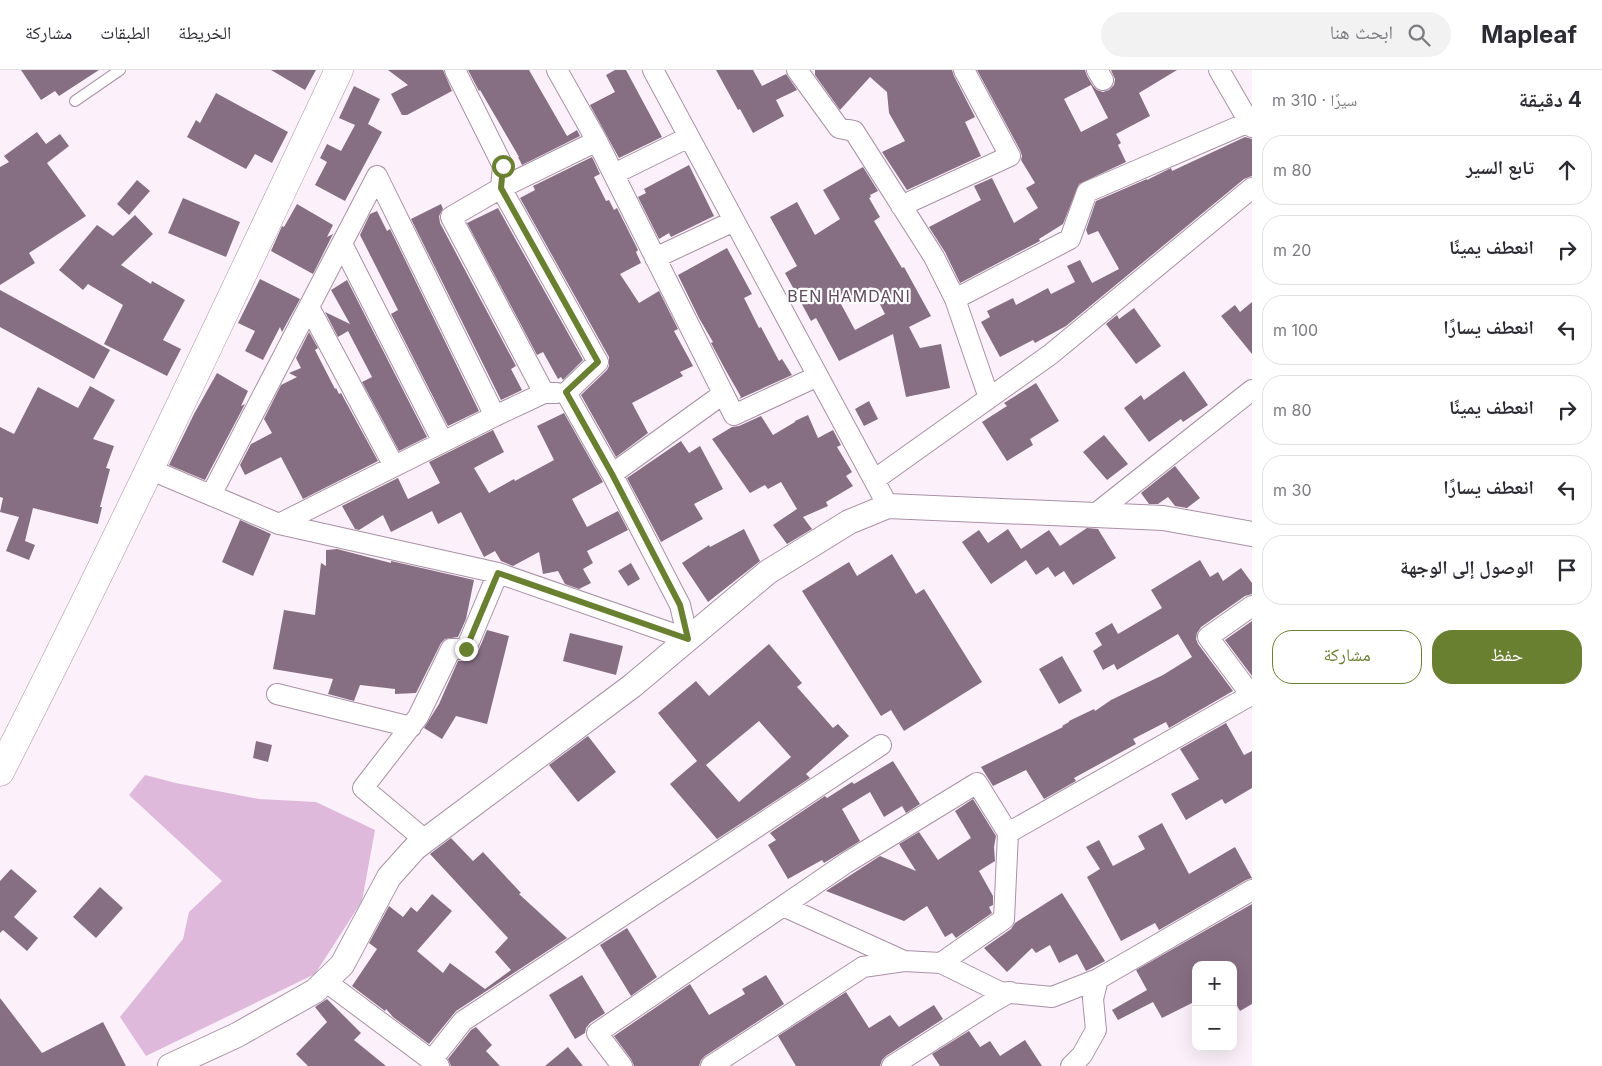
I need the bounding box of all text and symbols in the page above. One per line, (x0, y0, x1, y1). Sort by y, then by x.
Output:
search box (1101, 12, 1451, 57)
text: Mapleaf (1481, 20, 1577, 49)
text: ابحث هنا (1330, 21, 1393, 44)
icon: search (1405, 21, 1433, 49)
text: مشاركة (25, 22, 72, 43)
text: الطبقات (100, 22, 150, 43)
text: الخريطة (178, 22, 231, 43)
text: 4 دقيقة (1519, 87, 1582, 112)
text: سيرًا · 310 m (1272, 90, 1357, 110)
route start (492, 155, 515, 178)
text: تابع السير (1466, 156, 1534, 179)
icon: ahead (1553, 156, 1581, 184)
text: 80 m (1273, 160, 1312, 180)
text: انعطف يمينًا (1449, 236, 1534, 259)
icon: right (1553, 236, 1581, 264)
text: 20 m (1273, 240, 1311, 260)
district label: BEN HAMDANI (787, 286, 911, 306)
text: انعطف يسارًا (1443, 316, 1534, 339)
icon: left (1553, 316, 1581, 344)
text: 100 m (1273, 320, 1318, 340)
text: انعطف يمينًا (1449, 396, 1534, 419)
icon: right (1553, 396, 1581, 424)
text: 80 m (1273, 400, 1312, 420)
text: انعطف يسارًا (1443, 476, 1534, 499)
icon: left (1553, 476, 1581, 504)
text: 30 m (1273, 480, 1312, 500)
text: الوصول إلى الوجهة (1400, 556, 1534, 579)
icon: arrive (1553, 556, 1581, 584)
button: مشاركة (1272, 630, 1422, 684)
button: حفظ (1432, 630, 1582, 684)
route end (455, 638, 478, 661)
map controls (1192, 961, 1237, 1051)
button: + (1192, 961, 1237, 1006)
button: − (1192, 1006, 1237, 1051)

